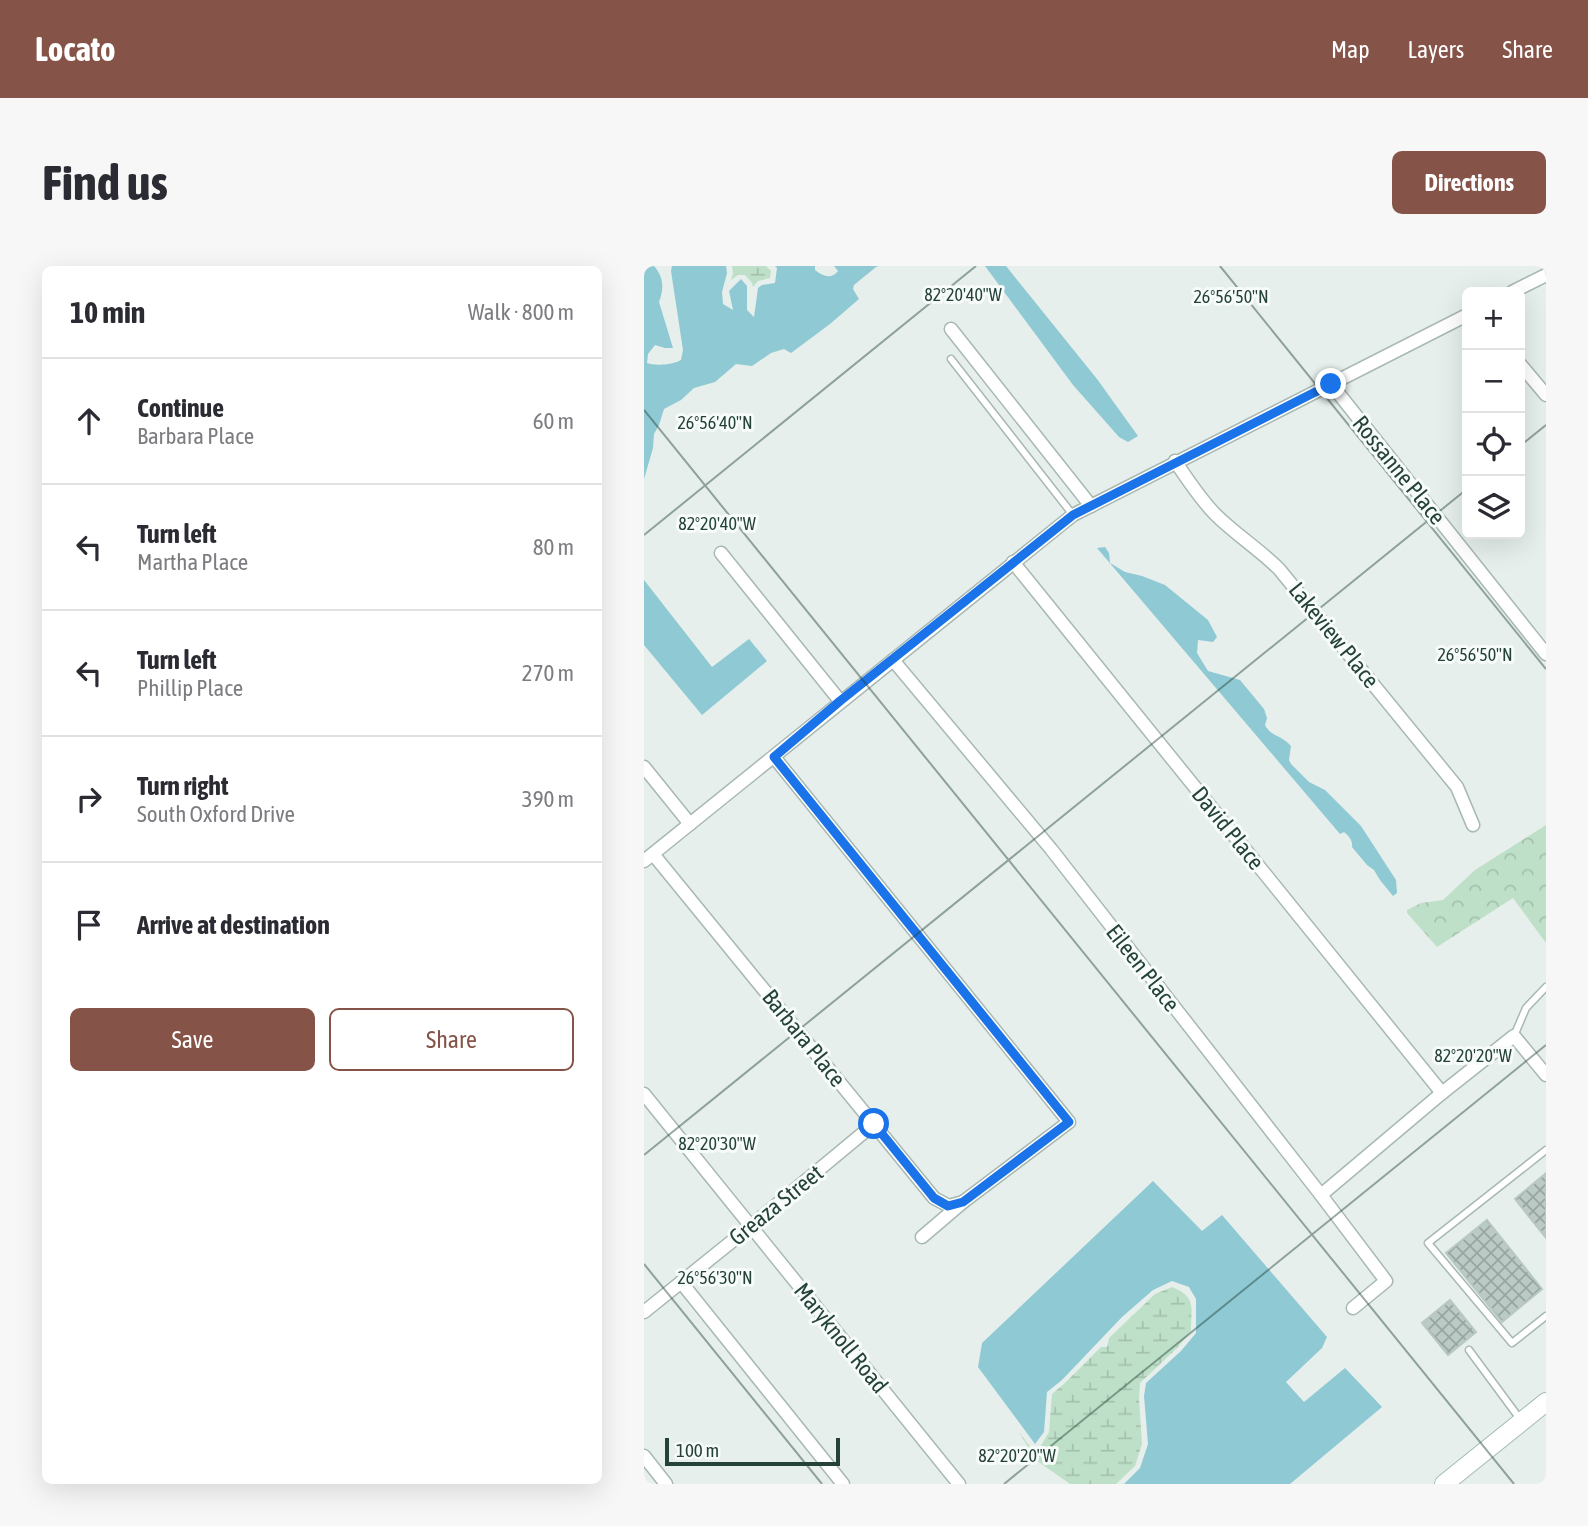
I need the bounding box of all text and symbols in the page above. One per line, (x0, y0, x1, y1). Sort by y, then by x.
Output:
text: Locato (35, 30, 116, 68)
text: Map (1331, 36, 1370, 63)
text: Layers (1408, 36, 1464, 63)
text: Share (1502, 36, 1553, 63)
button: Directions (1392, 151, 1546, 214)
text: Find us (42, 154, 168, 210)
text: 82°20'40"W (924, 284, 1002, 305)
text: 26°56'50"N (1193, 286, 1269, 307)
map controls (1462, 287, 1525, 539)
button: + (1462, 287, 1525, 350)
text: 10 min (70, 295, 145, 329)
text: Walk · 800 m (468, 299, 574, 325)
button: − (1462, 350, 1525, 413)
route end (1315, 368, 1346, 399)
text: Continue (137, 393, 224, 423)
icon: ahead (70, 402, 108, 440)
text: 60 m (533, 408, 574, 434)
street label: Rossanne Place (1347, 410, 1451, 530)
text: 26°56'40"N (677, 412, 753, 433)
button: locate (1462, 413, 1525, 476)
text: Barbara Place (137, 423, 254, 449)
button: layers (1462, 476, 1525, 539)
text: 82°20'40"W (678, 513, 756, 534)
text: Turn left (137, 519, 217, 549)
icon: left (70, 528, 108, 566)
text: 80 m (533, 534, 574, 560)
text: Martha Place (137, 549, 248, 575)
street label: Lakeview Place (1284, 577, 1384, 693)
text: 26°56'50"N (1437, 644, 1513, 665)
text: Turn left (137, 645, 217, 675)
icon: left (70, 654, 108, 692)
text: 270 m (522, 660, 574, 686)
text: Phillip Place (137, 675, 243, 701)
text: Turn right (137, 771, 228, 801)
icon: right (70, 780, 108, 818)
street label: David Place (1187, 781, 1269, 875)
text: 390 m (522, 786, 574, 812)
text: South Oxford Drive (137, 801, 295, 827)
icon: arrive (70, 906, 108, 944)
text: Arrive at destination (137, 910, 330, 940)
street label: Eileen Place (1101, 919, 1185, 1017)
street label: Barbara Place (757, 984, 851, 1092)
button: Save (70, 1008, 315, 1071)
button: Share (329, 1008, 574, 1071)
text: 82°20'20"W (1434, 1045, 1512, 1066)
route start (858, 1108, 889, 1139)
text: 82°20'30"W (678, 1133, 756, 1154)
street label: Greaza Street (724, 1159, 828, 1251)
text: 26°56'30"N (677, 1267, 753, 1288)
street label: Maryknoll Road (789, 1278, 893, 1398)
scale bar (665, 1435, 840, 1467)
text: 100 m (676, 1439, 719, 1461)
text: 82°20'20"W (978, 1445, 1056, 1466)

